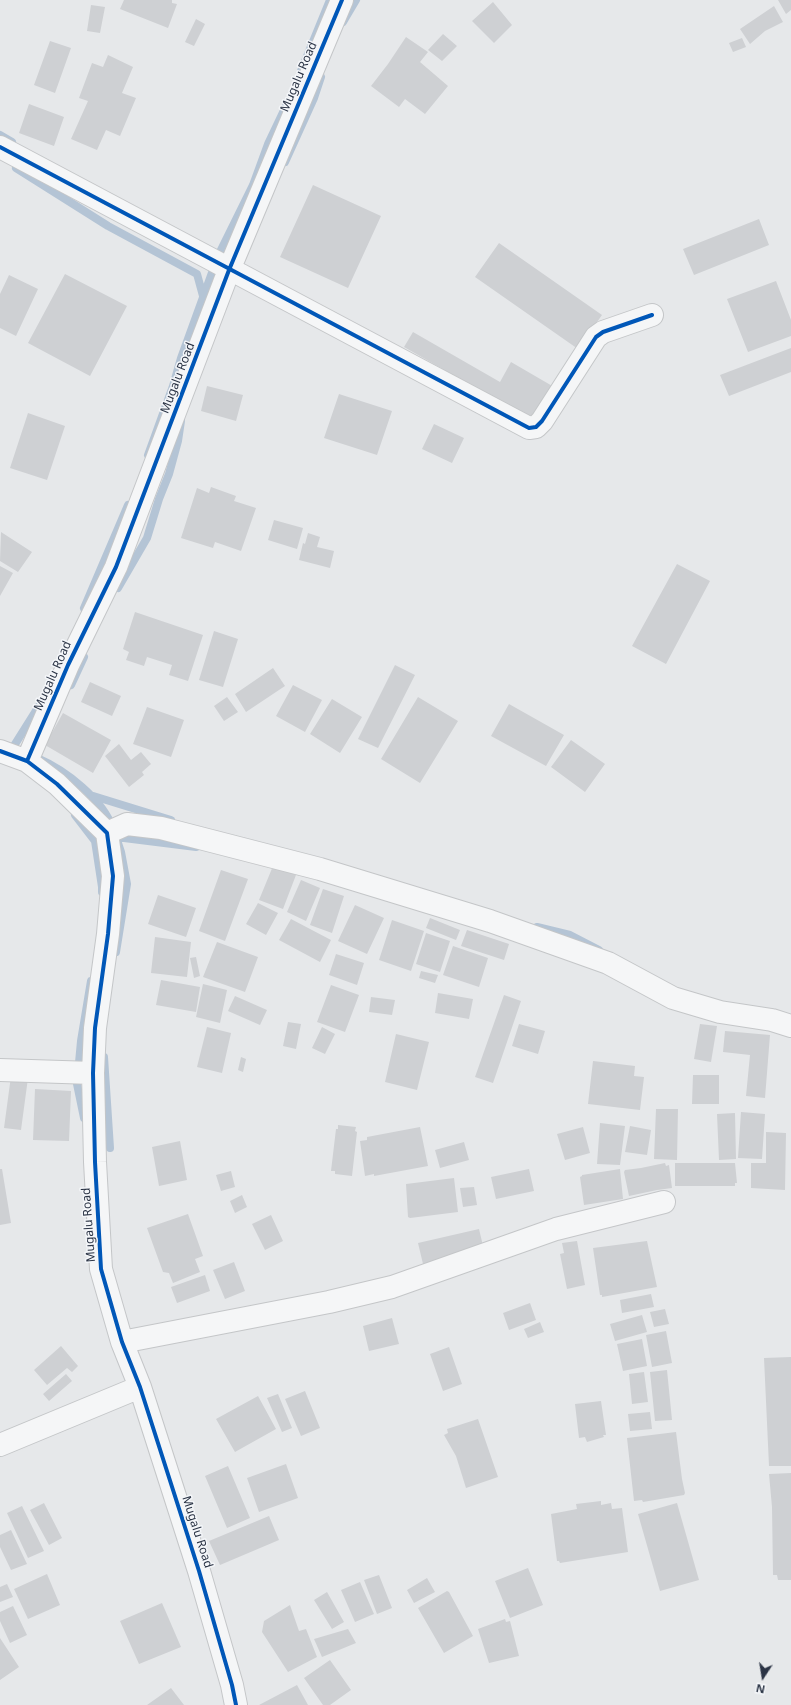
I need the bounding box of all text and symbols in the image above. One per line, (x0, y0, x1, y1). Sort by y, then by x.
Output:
street label: Mugalu Road (278, 40, 320, 114)
street label: Mugalu Road (158, 340, 198, 416)
street label: Mugalu Road (31, 639, 75, 713)
street label: Mugalu Road (79, 1187, 99, 1263)
street label: Mugalu Road (179, 1494, 215, 1570)
north arrow (743, 1657, 783, 1697)
text: N (754, 1681, 766, 1697)

